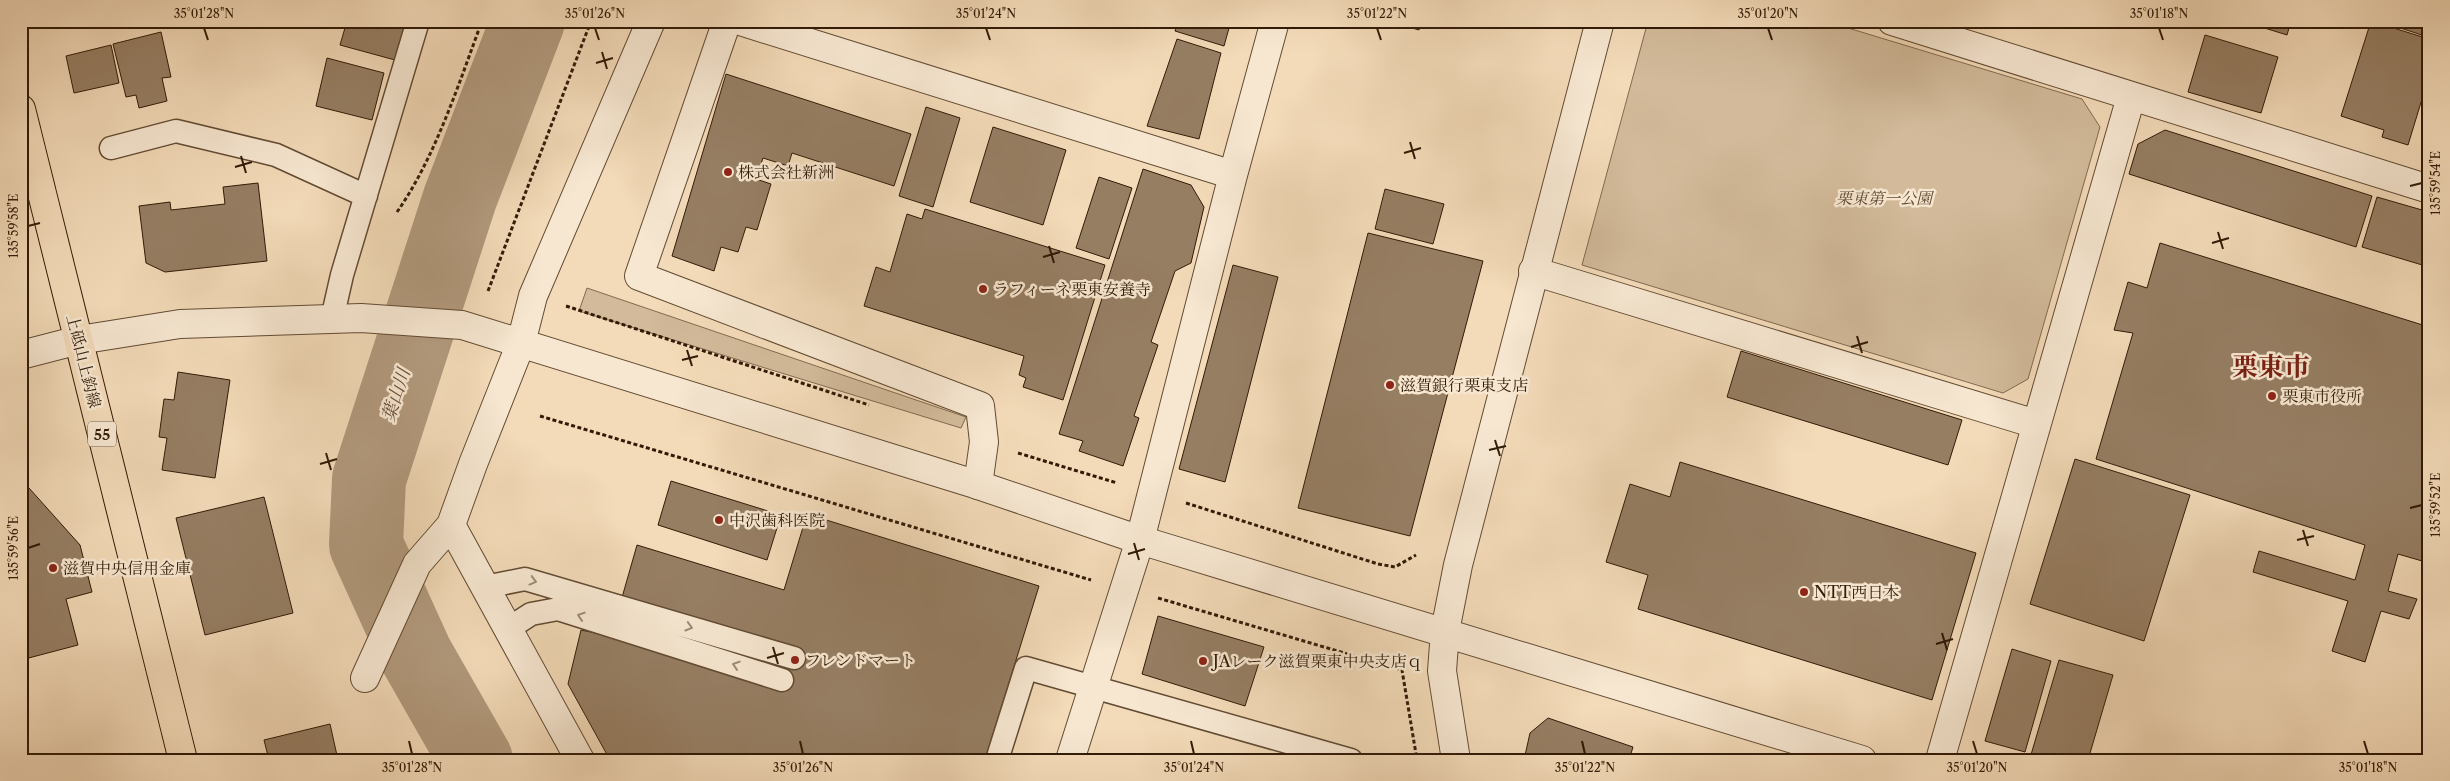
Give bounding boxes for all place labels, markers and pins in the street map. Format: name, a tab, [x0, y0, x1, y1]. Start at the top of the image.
place label: 株式会社新洲	[738, 162, 834, 182]
marker: 株式会社新洲	[722, 166, 734, 178]
place label: ラフィーネ栗東安養寺	[993, 279, 1151, 299]
marker: ラフィーネ栗東安養寺	[977, 283, 989, 295]
place label: 滋賀銀行栗東支店	[1400, 375, 1528, 395]
marker: 滋賀銀行栗東支店	[1384, 379, 1396, 391]
place label: 栗東市役所	[2282, 386, 2362, 406]
marker: 栗東市役所	[2266, 390, 2278, 402]
place label: 中沢歯科医院	[729, 510, 825, 530]
marker: 中沢歯科医院	[713, 514, 725, 526]
place label: 滋賀中央信用金庫	[63, 558, 191, 578]
marker: 滋賀中央信用金庫	[47, 562, 59, 574]
place label: NTT西日本	[1814, 582, 1899, 602]
marker: NTT西日本	[1798, 586, 1810, 598]
place label: フレンドマート	[805, 650, 916, 670]
place label: JAレーク滋賀栗東中央支店ｑ	[1210, 651, 1423, 672]
marker: フレンドマート	[789, 654, 801, 666]
marker: JAレーク滋賀栗東中央支店ｑ	[1197, 655, 1209, 667]

